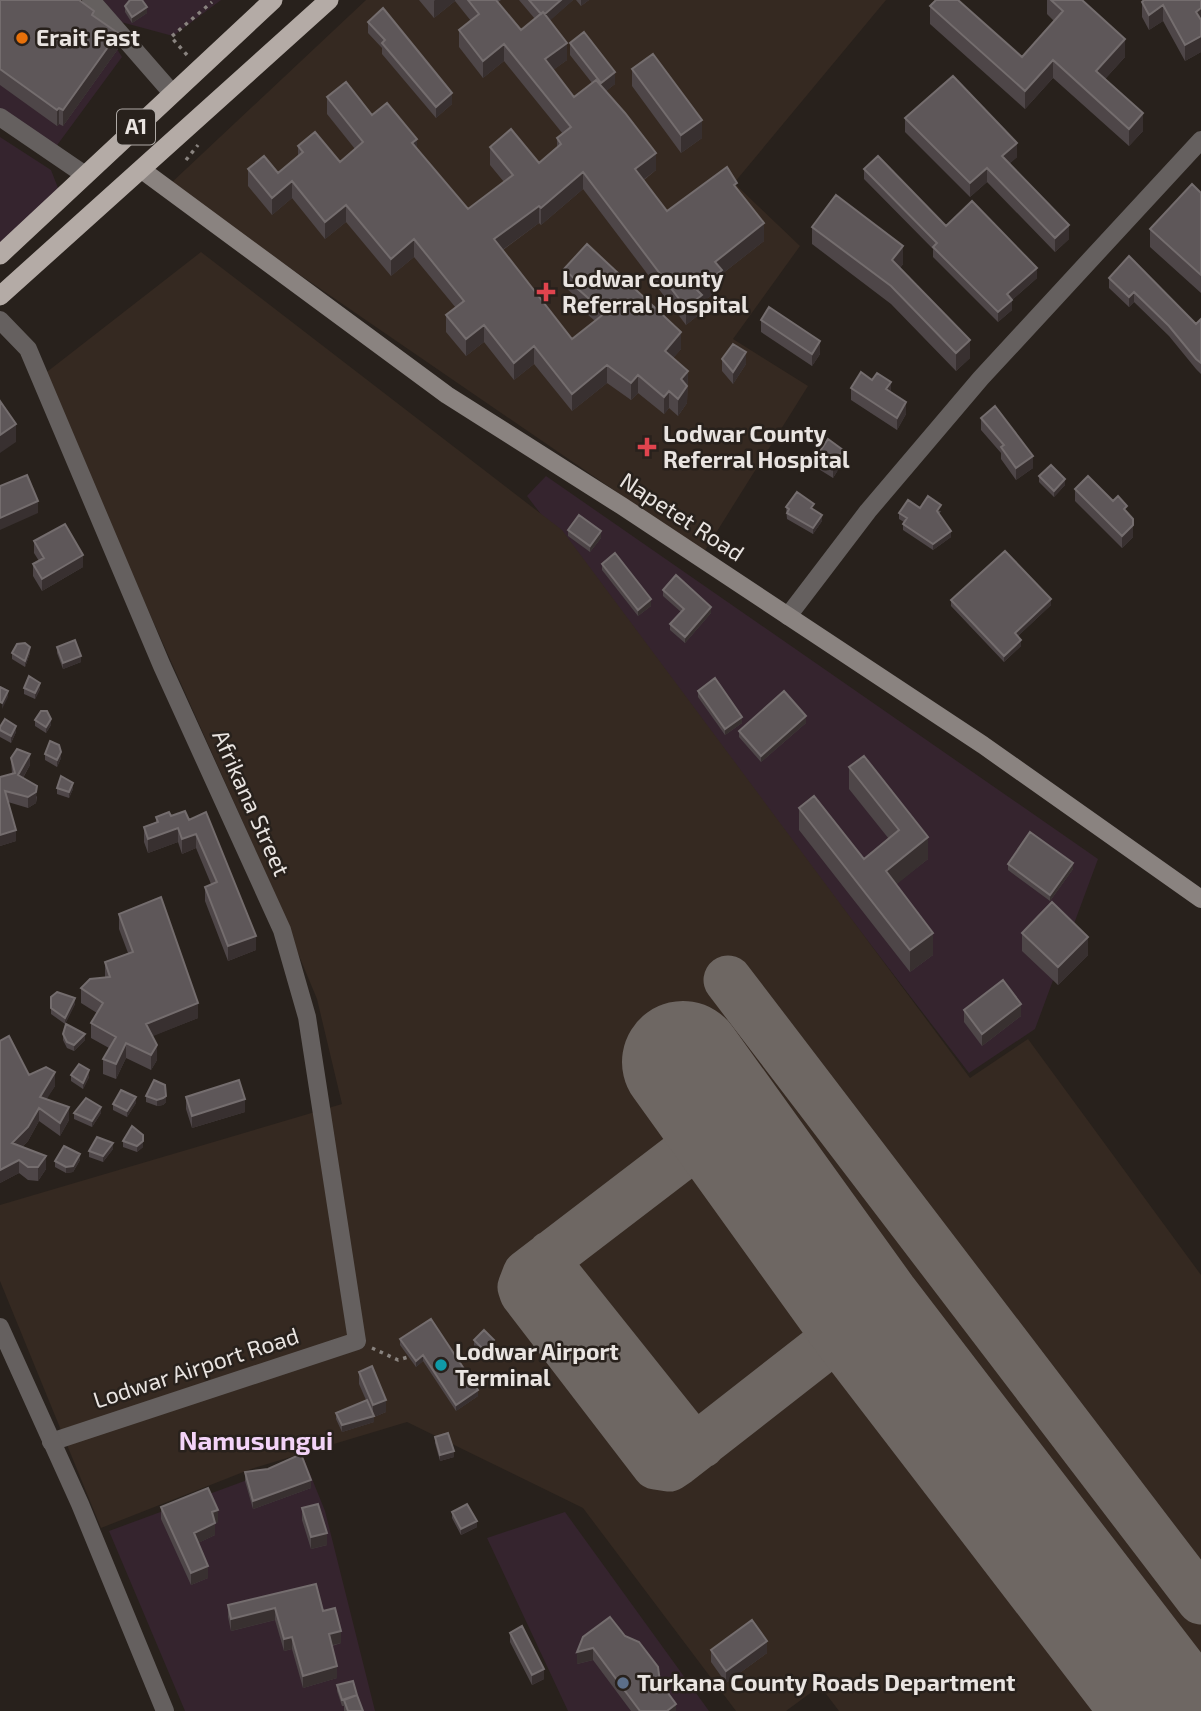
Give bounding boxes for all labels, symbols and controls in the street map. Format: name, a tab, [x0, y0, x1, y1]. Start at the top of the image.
place label: Erait Fast	[36, 23, 140, 51]
marker: Erait Fast	[14, 30, 30, 46]
road number: A1	[117, 110, 155, 144]
place label: Lodwar county Referral Hospital	[562, 264, 749, 318]
marker: Lodwar county Referral Hospital	[536, 282, 556, 302]
place label: Lodwar County Referral Hospital	[663, 419, 850, 473]
marker: Lodwar County Referral Hospital	[637, 437, 657, 457]
street label: Napetet Road	[615, 466, 750, 567]
street label: Afrikana Street	[207, 725, 297, 880]
street label: Lodwar Airport Road	[89, 1321, 302, 1414]
place label: Lodwar Airport Terminal	[455, 1337, 619, 1391]
marker: Lodwar Airport Terminal	[433, 1357, 449, 1373]
district label: Namusungui	[179, 1424, 333, 1455]
place label: Turkana County Roads Department	[637, 1668, 1016, 1696]
marker: Turkana County Roads Department	[615, 1675, 631, 1691]

